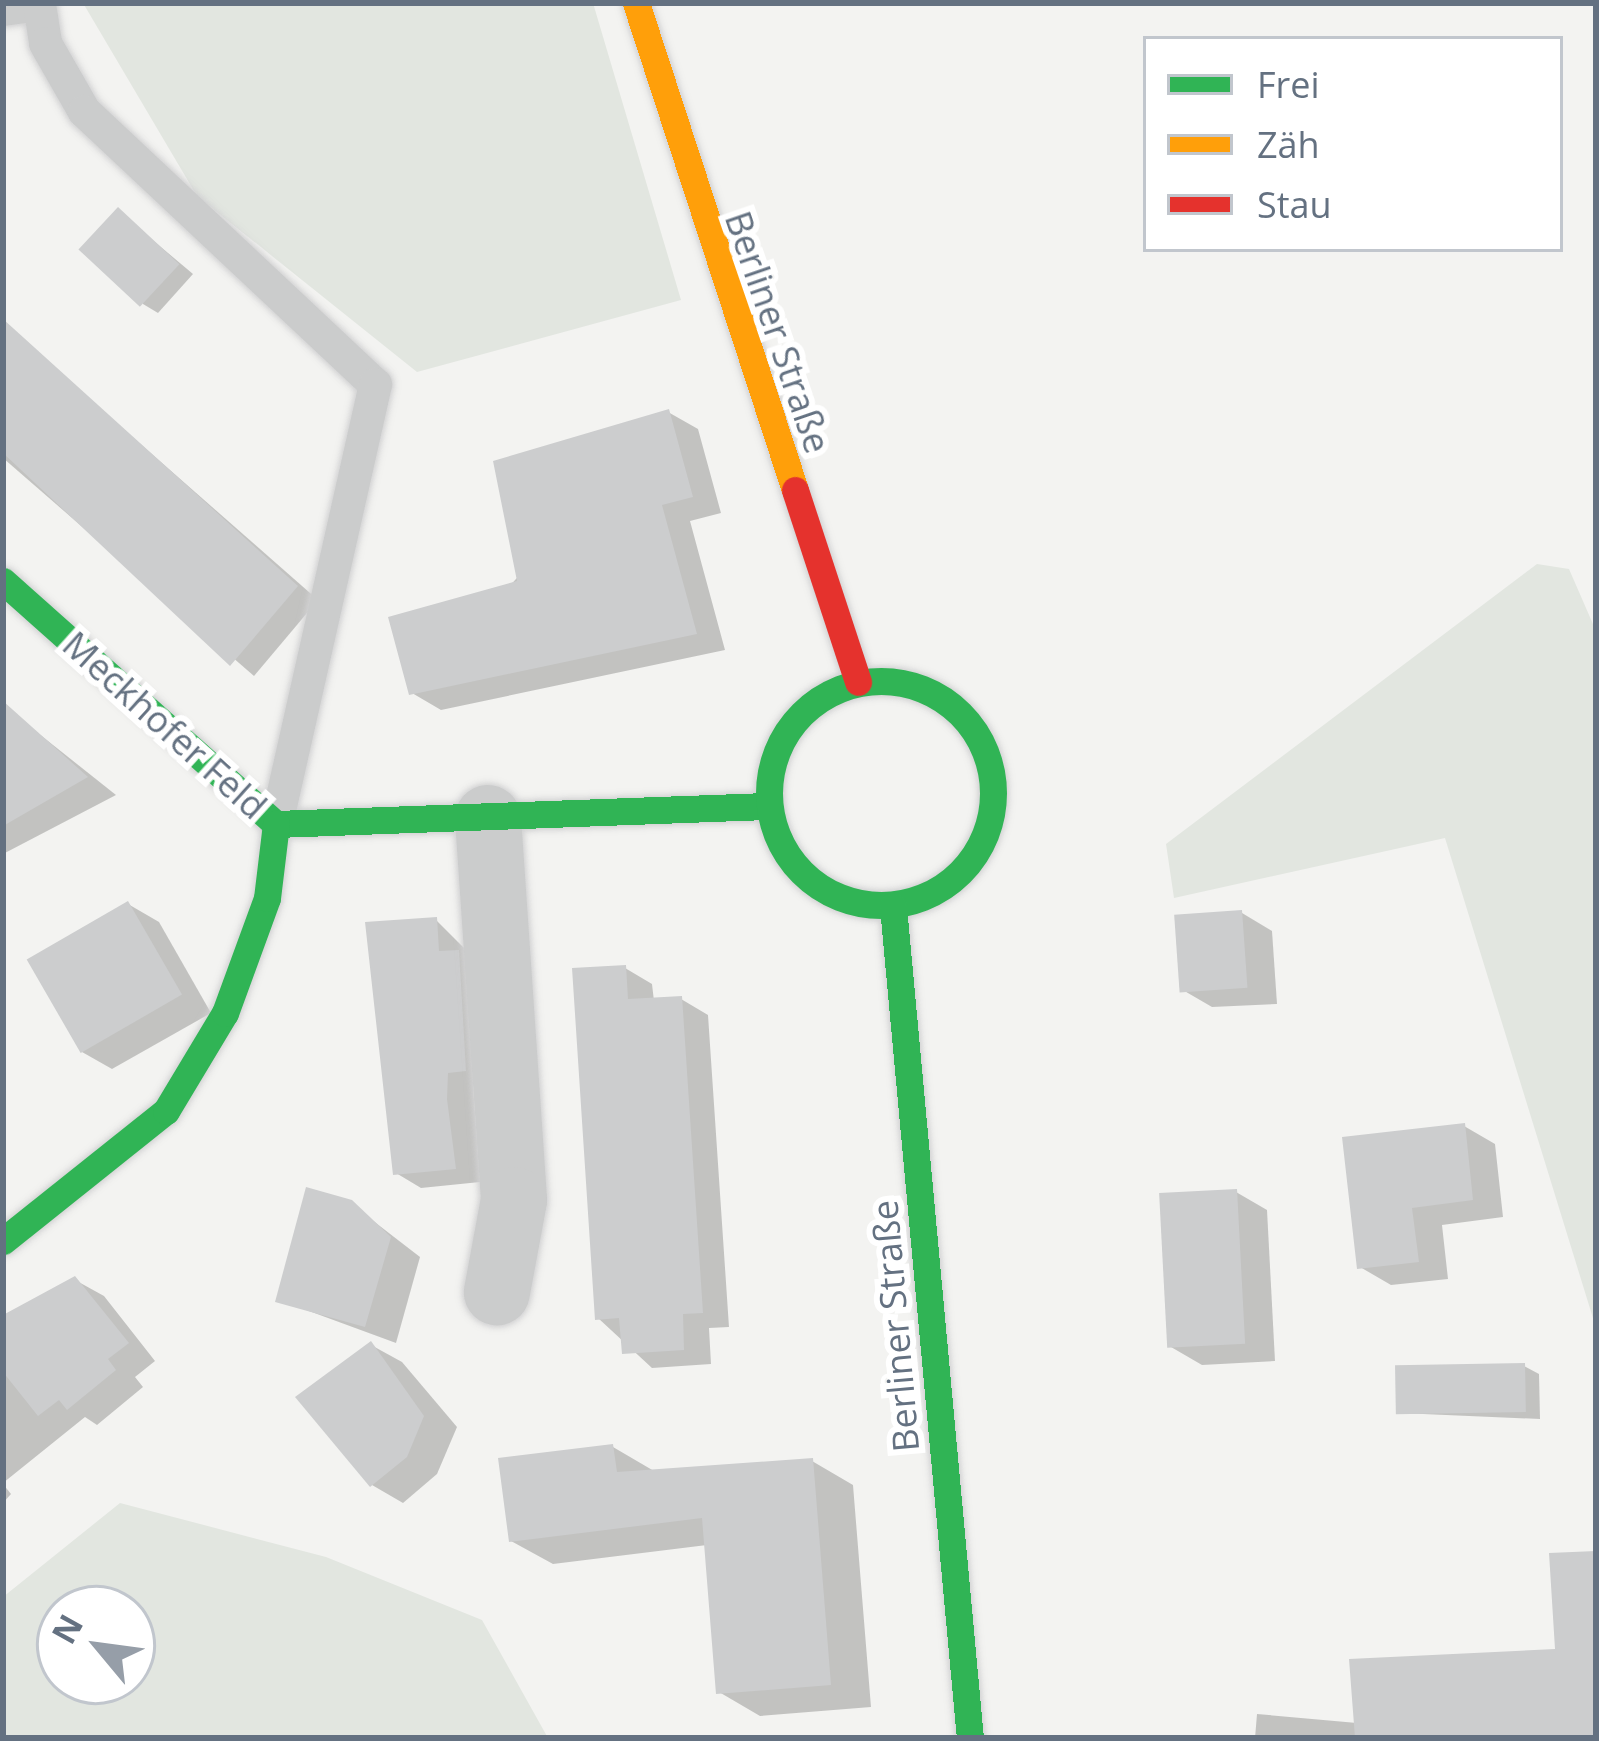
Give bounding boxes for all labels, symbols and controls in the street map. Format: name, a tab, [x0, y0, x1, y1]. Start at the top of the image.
legend	[1143, 36, 1563, 252]
text: Frei	[1257, 60, 1320, 109]
text: Zäh	[1257, 120, 1320, 169]
text: Stau	[1257, 180, 1332, 229]
street label: Berliner Straße	[716, 206, 840, 458]
street label: Meckhofer Feld	[54, 622, 276, 828]
street label: Berliner Straße	[862, 1198, 928, 1454]
north arrow	[36, 1585, 156, 1705]
text: N	[41, 1606, 93, 1651]

